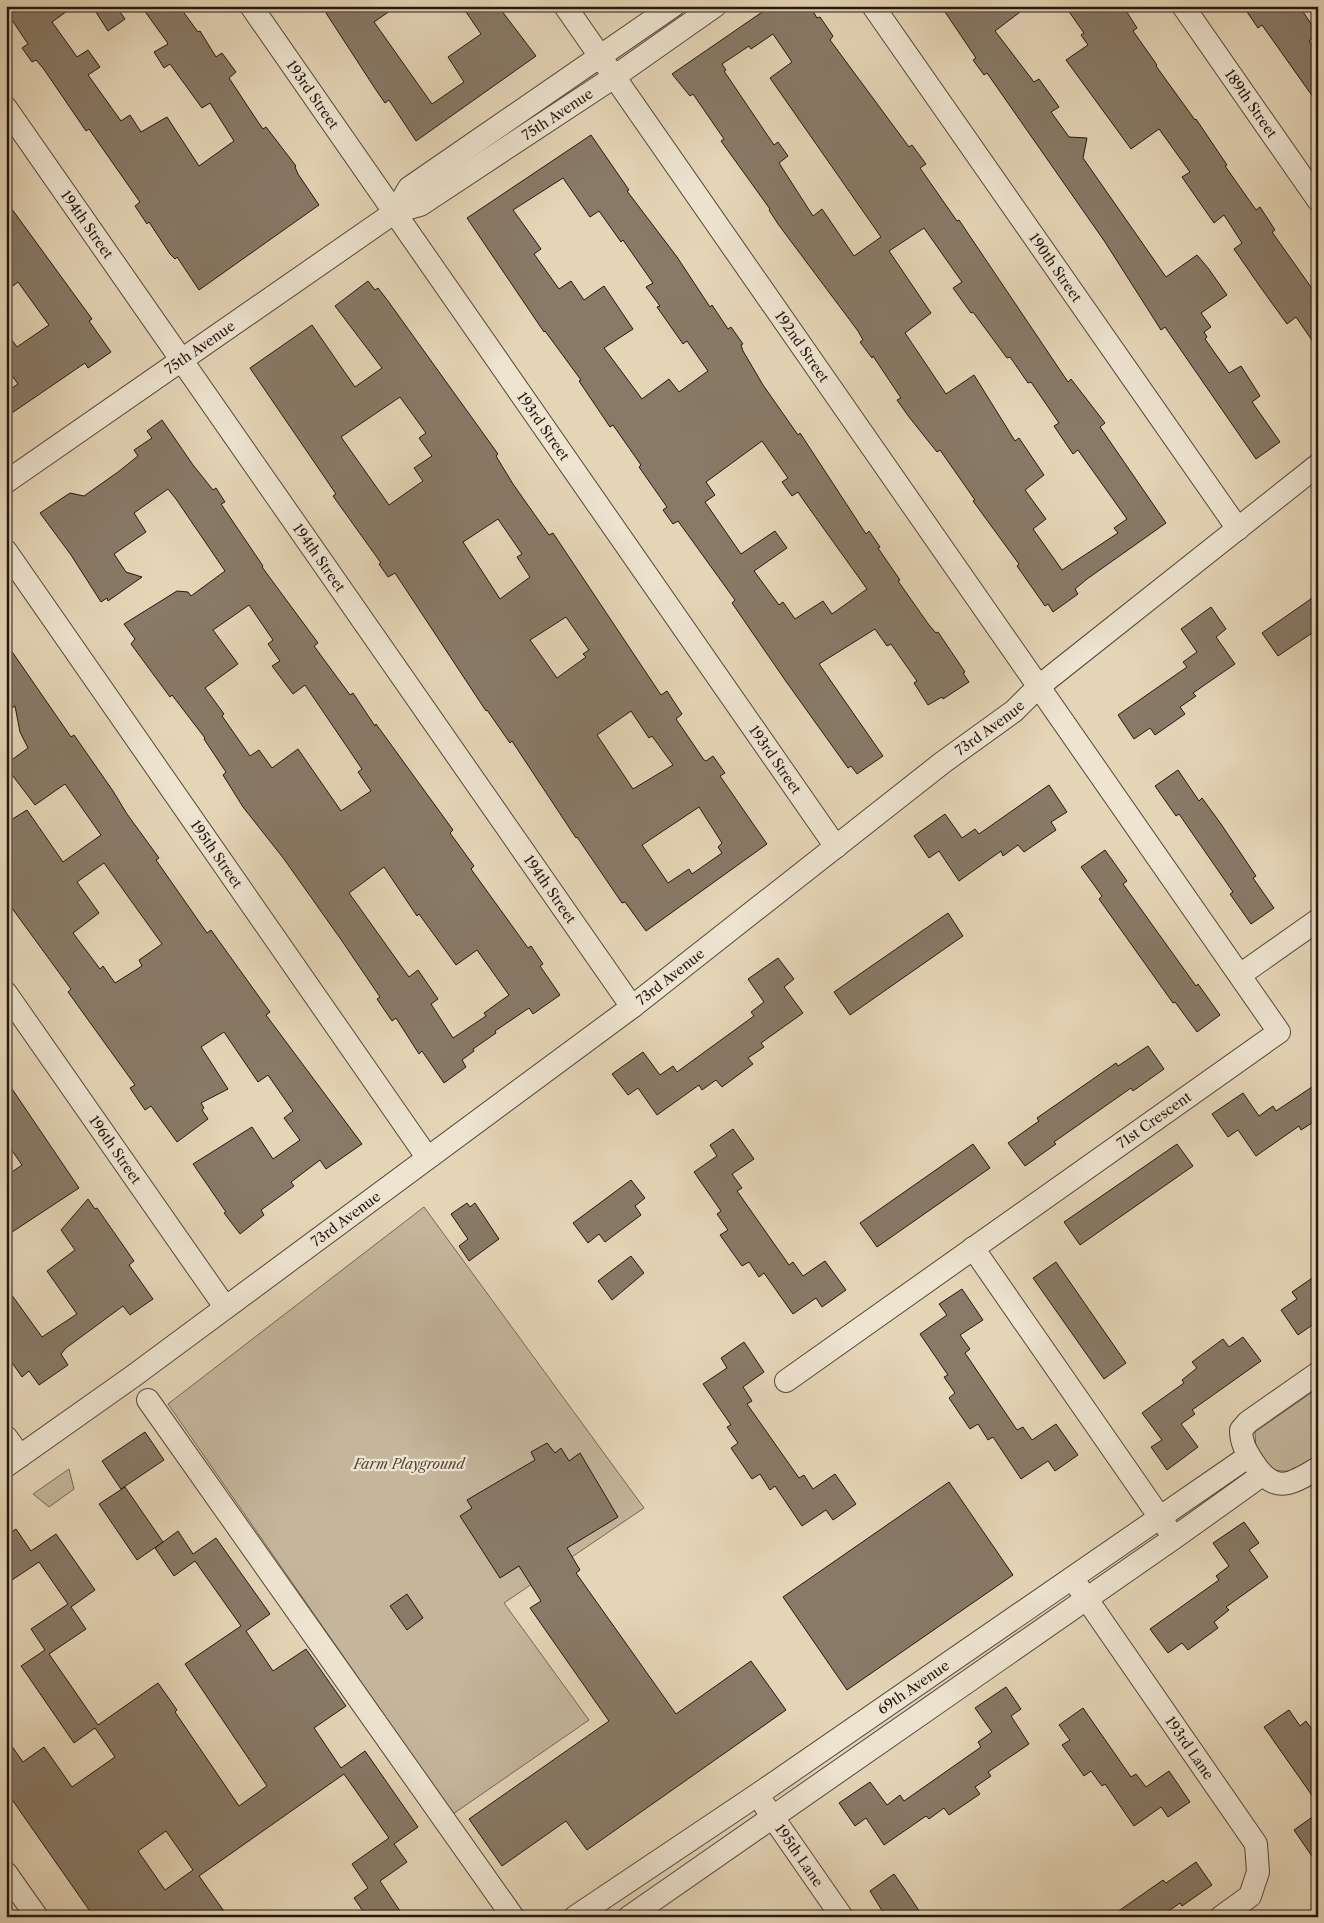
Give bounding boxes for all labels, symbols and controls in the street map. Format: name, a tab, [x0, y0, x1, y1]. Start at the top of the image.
street label: 193rd Street	[283, 57, 343, 132]
street label: 189th Street	[1221, 66, 1281, 142]
street label: 75th Avenue	[518, 84, 596, 144]
street label: 194th Street	[57, 187, 117, 262]
street label: 190th Street	[1025, 230, 1086, 306]
street label: 192nd Street	[771, 307, 833, 386]
street label: 75th Avenue	[161, 317, 238, 378]
street label: 193rd Street	[513, 389, 573, 464]
street label: 194th Street	[289, 520, 349, 595]
street label: 73rd Avenue	[952, 697, 1028, 760]
street label: 193rd Street	[745, 722, 805, 797]
street label: 195th Street	[187, 817, 246, 892]
street label: 194th Street	[520, 852, 580, 927]
street label: 73rd Avenue	[633, 944, 708, 1009]
street label: 71st Crescent	[1113, 1088, 1195, 1152]
street label: 196th Street	[85, 1112, 145, 1187]
street label: 73rd Avenue	[307, 1187, 384, 1251]
park label: Farm Playground	[352, 1455, 466, 1473]
street label: 69th Avenue	[874, 1656, 953, 1718]
street label: 193rd Lane	[1161, 1713, 1218, 1783]
street label: 195th Lane	[771, 1820, 827, 1890]

